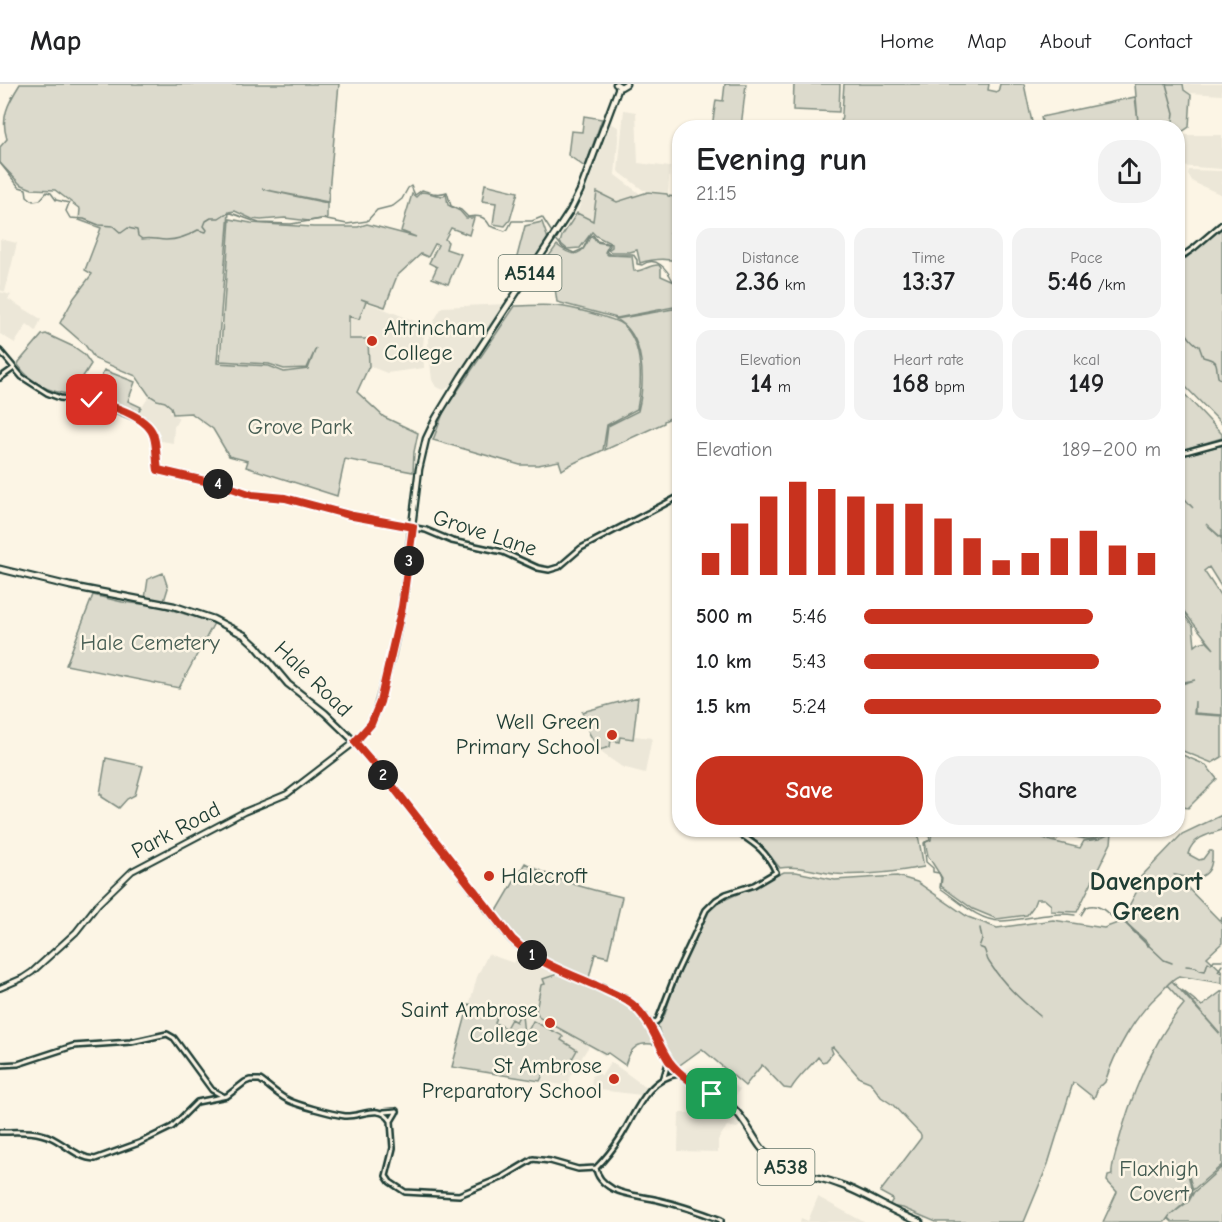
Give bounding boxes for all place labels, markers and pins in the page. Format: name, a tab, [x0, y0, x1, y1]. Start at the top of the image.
place label: Altrincham College	[384, 315, 486, 366]
marker: Altrincham College	[365, 334, 379, 348]
pin	[66, 374, 117, 425]
pin: 4	[203, 469, 233, 499]
pin: 3	[394, 546, 424, 576]
place label: Well Green Primary School	[456, 709, 600, 760]
marker: Well Green Primary School	[605, 728, 619, 742]
pin: 2	[368, 760, 398, 790]
place label: Halecroft	[501, 863, 588, 889]
marker: Halecroft	[482, 869, 496, 883]
pin: 1	[517, 940, 547, 970]
place label: Saint Ambrose College	[401, 997, 538, 1048]
marker: Saint Ambrose College	[543, 1016, 557, 1030]
place label: St Ambrose Preparatory School	[422, 1053, 602, 1104]
pin	[686, 1068, 737, 1119]
marker: St Ambrose Preparatory School	[607, 1072, 621, 1086]

